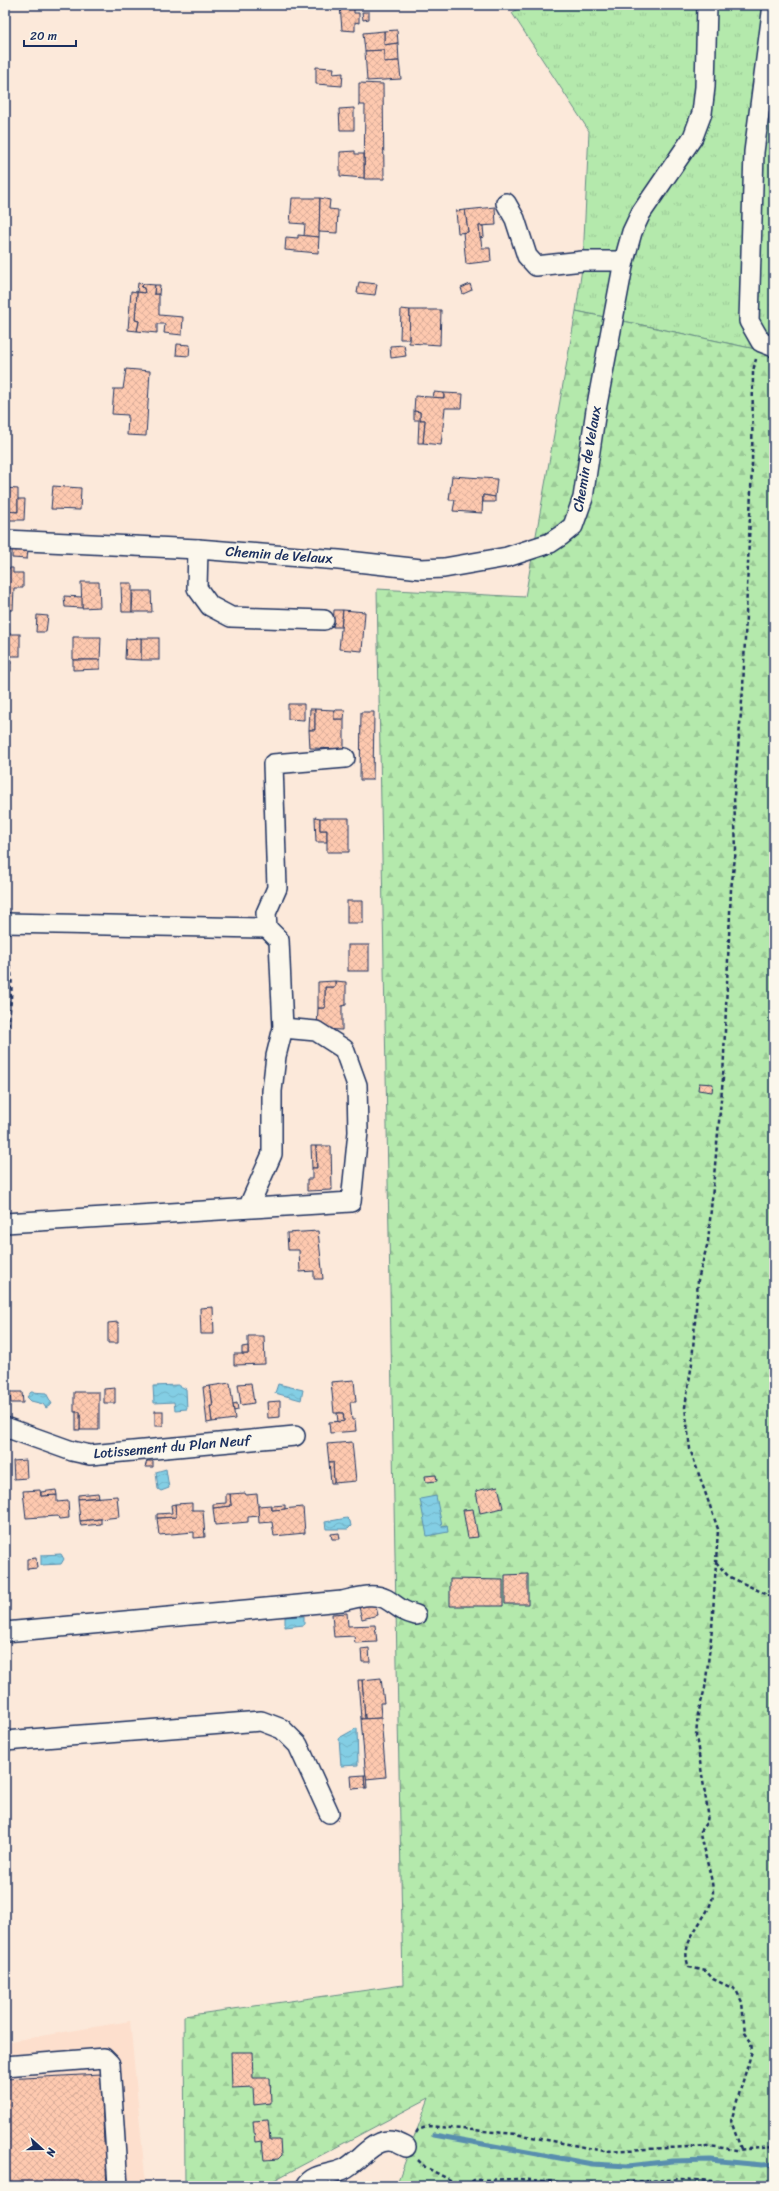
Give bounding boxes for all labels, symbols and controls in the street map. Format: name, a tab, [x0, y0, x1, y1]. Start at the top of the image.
scale bar	[24, 22, 76, 48]
text: 20 m	[30, 25, 57, 47]
street label: Chemin de Velaux	[565, 403, 609, 514]
street label: Chemin de Velaux	[225, 539, 334, 571]
street label: Lotissement du Plan Neuf	[93, 1428, 253, 1466]
north arrow	[22, 2129, 62, 2169]
text: N	[40, 2145, 61, 2160]

